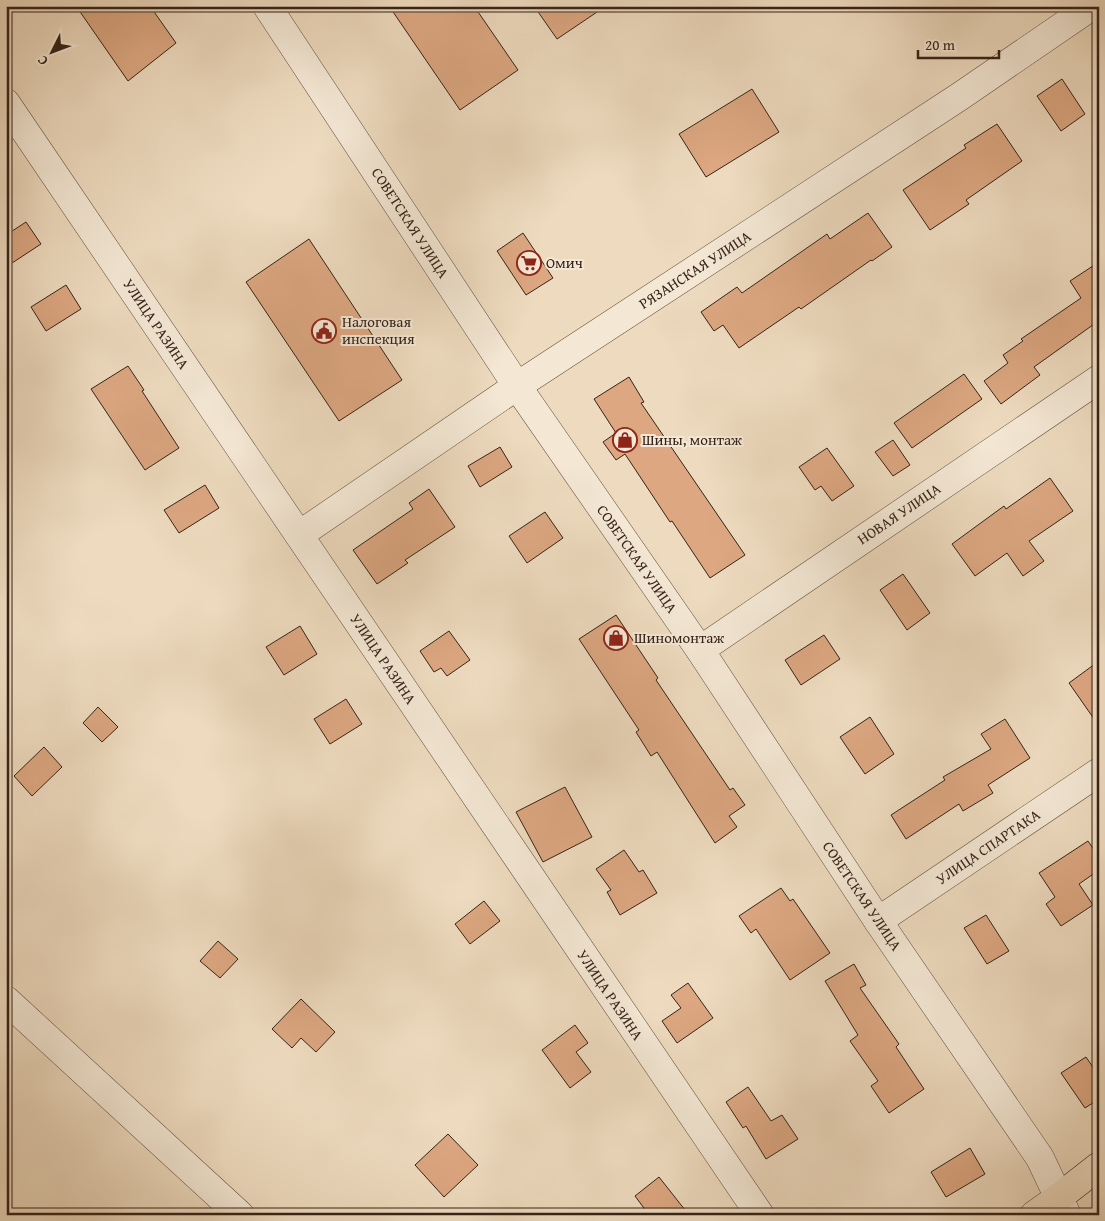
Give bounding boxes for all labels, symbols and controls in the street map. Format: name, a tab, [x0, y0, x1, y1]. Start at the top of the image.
north arrow	[28, 28, 78, 78]
scale bar	[918, 28, 999, 60]
text: 20 m	[925, 34, 956, 55]
text: С	[32, 51, 52, 70]
street label: СОВЕТСКАЯ УЛИЦА	[367, 163, 454, 282]
street label: РЯЗАНСКАЯ УЛИЦА	[635, 225, 755, 314]
supermarket icon: Омич	[516, 250, 542, 276]
place label: Омич	[546, 252, 583, 273]
street label: УЛИЦА РАЗИНА	[118, 274, 194, 373]
place label: Налоговая инспекция	[342, 311, 415, 349]
public building icon: Налоговая инспекция	[311, 318, 337, 344]
shop icon: Шины, монтаж	[612, 427, 638, 453]
place label: Шины, монтаж	[642, 429, 742, 450]
street label: НОВАЯ УЛИЦА	[853, 478, 945, 549]
street label: СОВЕТСКАЯ УЛИЦА	[592, 500, 683, 617]
street label: УЛИЦА РАЗИНА	[345, 609, 421, 708]
shop icon: Шиномонтаж	[603, 625, 629, 651]
place label: Шиномонтаж	[634, 627, 724, 648]
street label: УЛИЦА СПАРТАКА	[931, 804, 1044, 889]
street label: СОВЕТСКАЯ УЛИЦА	[818, 837, 907, 955]
street label: УЛИЦА РАЗИНА	[572, 945, 648, 1044]

